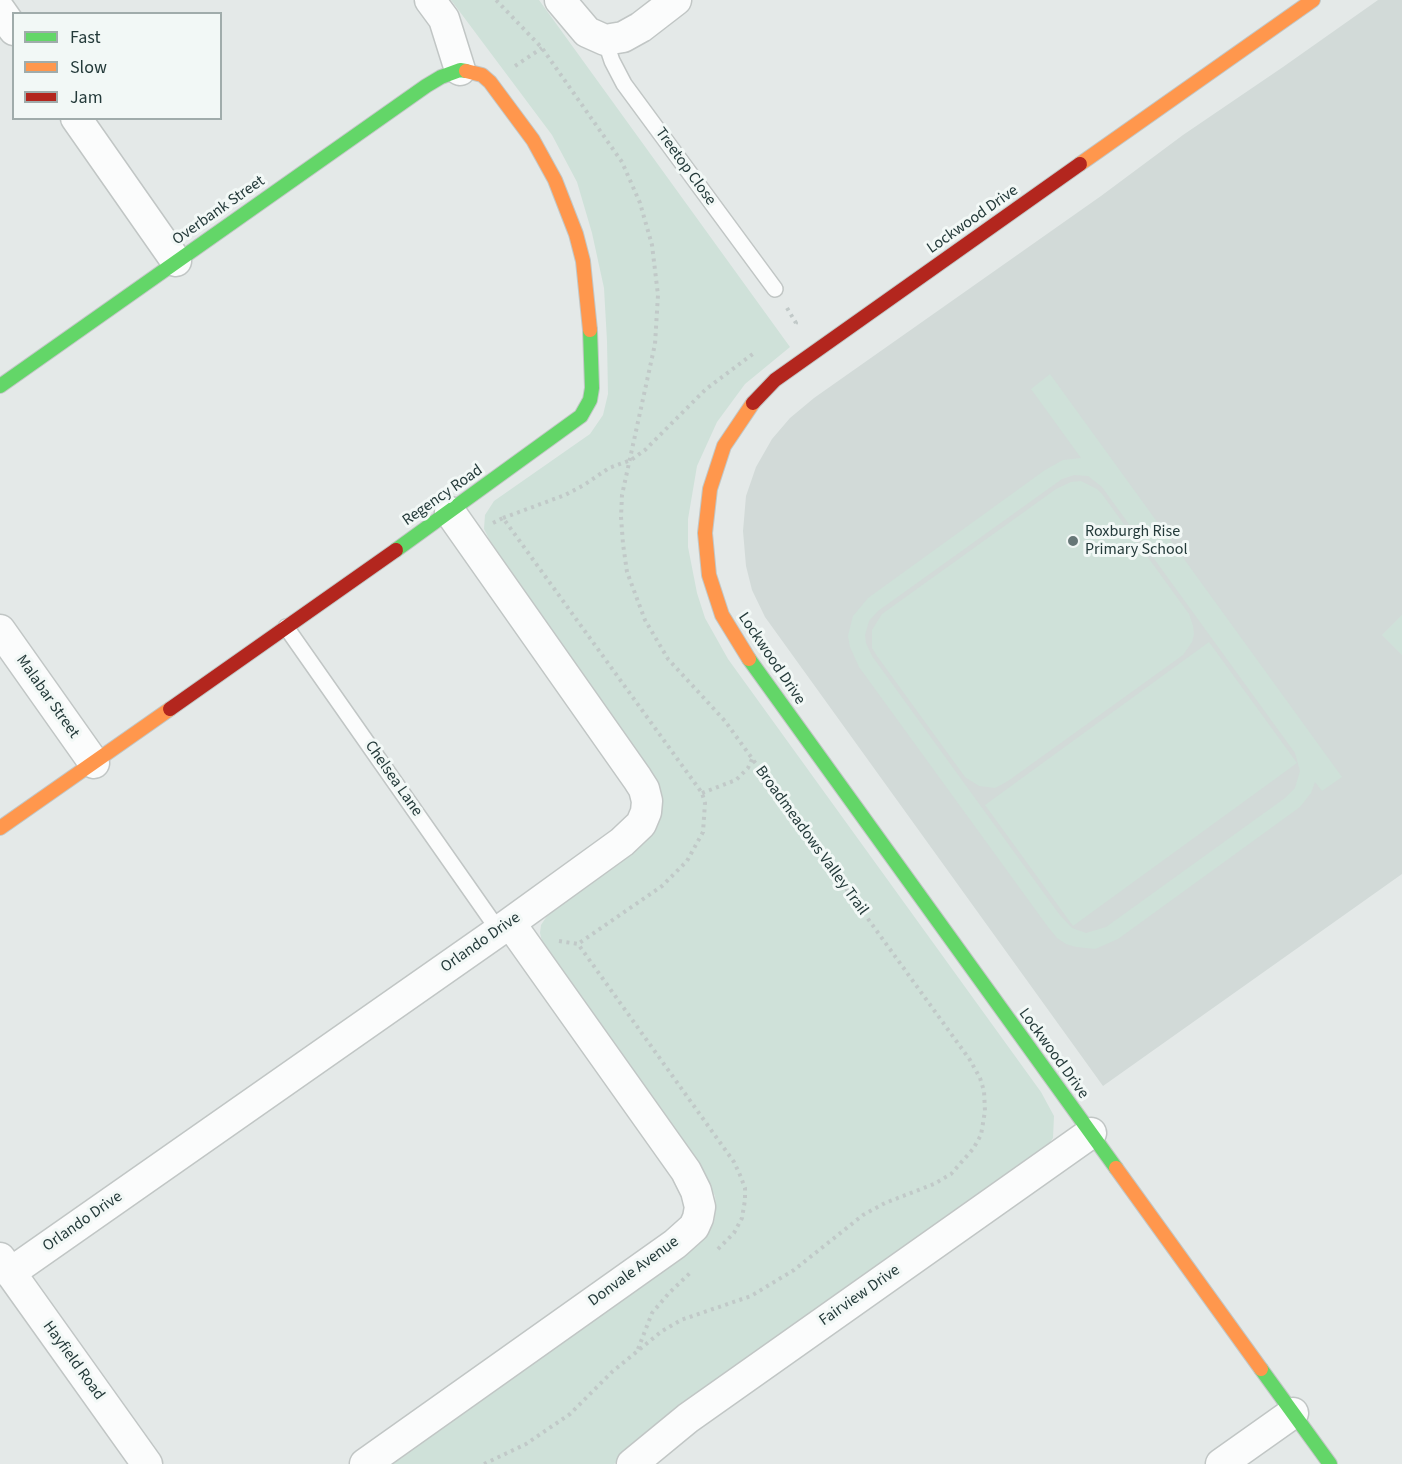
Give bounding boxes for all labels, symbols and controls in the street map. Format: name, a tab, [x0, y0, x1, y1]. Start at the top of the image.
legend	[12, 12, 222, 120]
text: Fast	[70, 25, 101, 50]
text: Slow	[70, 55, 107, 80]
text: Jam	[70, 85, 103, 110]
street label: Treetop Close	[650, 124, 720, 210]
street label: Overbank Street	[169, 172, 269, 250]
street label: Lockwood Drive	[924, 181, 1022, 259]
street label: Regency Road	[399, 461, 487, 531]
place label: Roxburgh Rise Primary School	[1085, 522, 1187, 560]
marker: Roxburgh Rise Primary School	[1066, 534, 1080, 548]
street label: Lockwood Drive	[733, 609, 809, 709]
street label: Malabar Street	[11, 652, 83, 742]
street label: Chelsea Lane	[360, 737, 426, 821]
street label: Broadmeadows Valley Trail	[750, 763, 872, 919]
street label: Orlando Drive	[438, 909, 524, 977]
street label: Lockwood Drive	[1014, 1005, 1092, 1103]
street label: Orlando Drive	[40, 1188, 126, 1256]
street label: Donvale Avenue	[585, 1233, 683, 1311]
street label: Fairview Drive	[816, 1261, 904, 1331]
street label: Hayfield Road	[38, 1318, 108, 1404]

